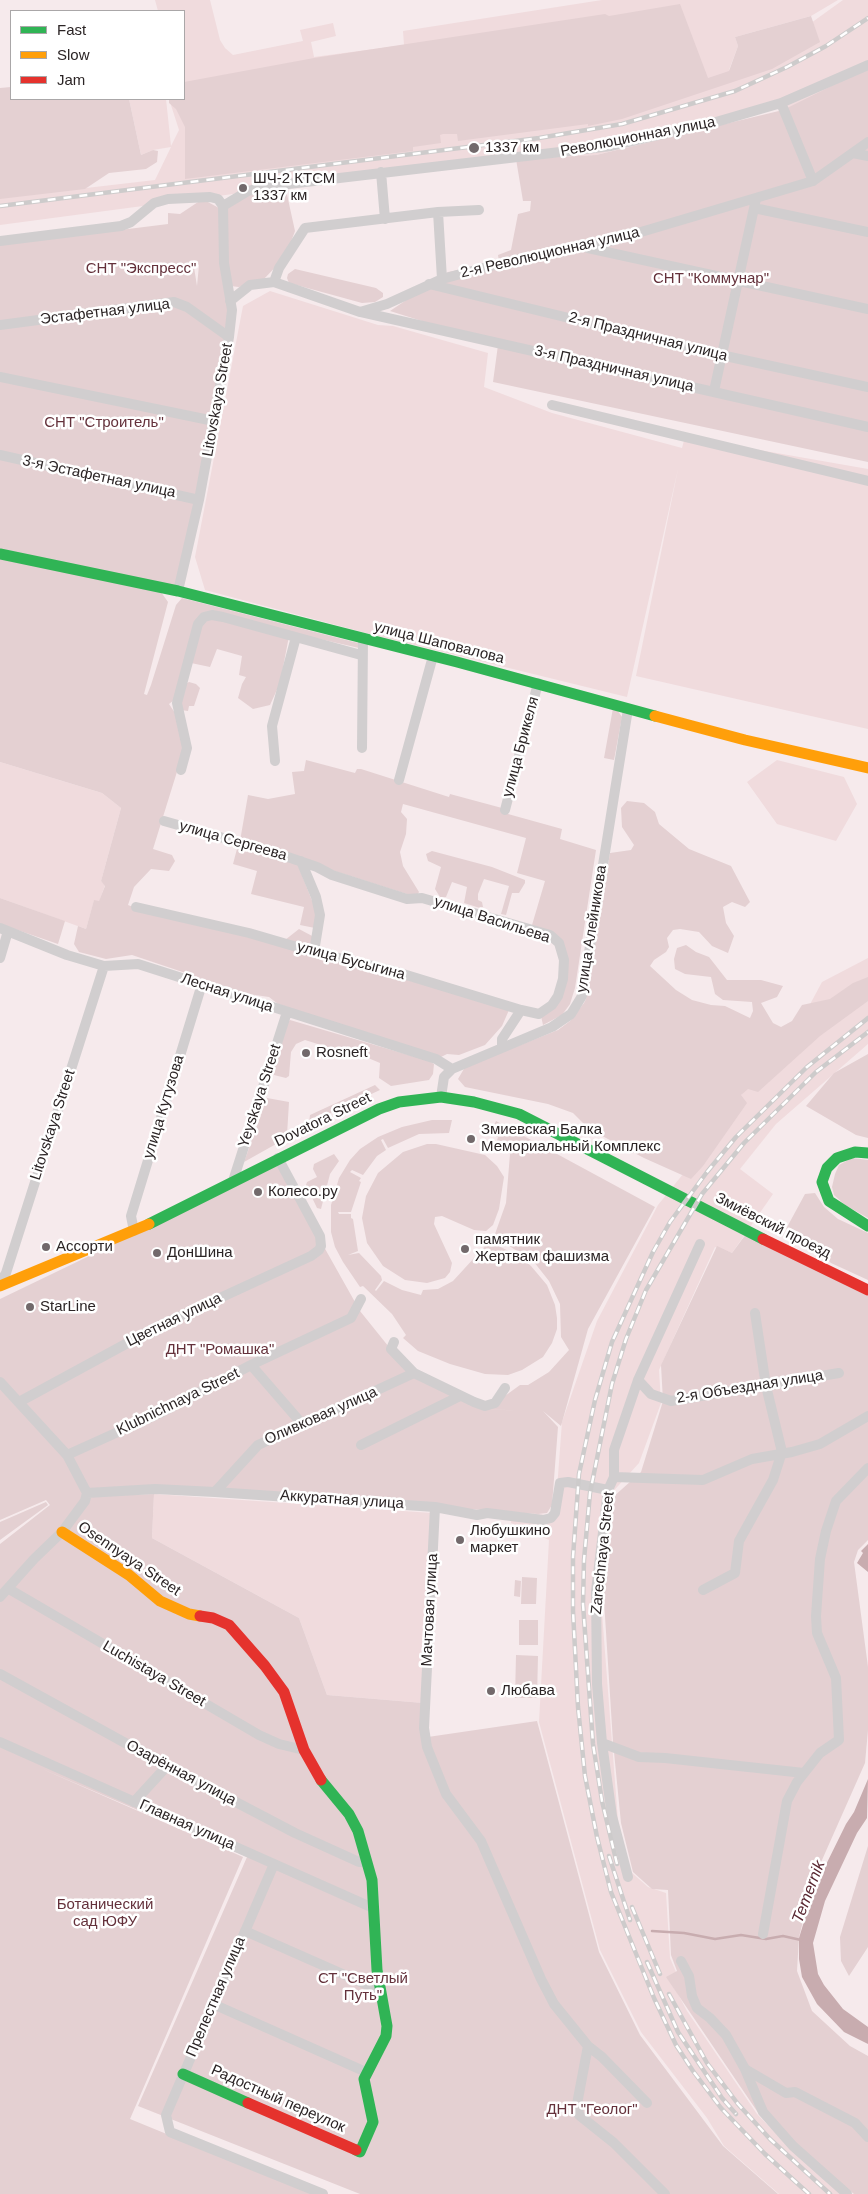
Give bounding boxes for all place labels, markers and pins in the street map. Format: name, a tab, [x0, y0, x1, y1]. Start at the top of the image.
place label: 1337 км	[485, 139, 539, 157]
marker: 1337 км	[467, 141, 481, 155]
place label: ШЧ-2 КТСМ 1337 км	[253, 170, 335, 205]
marker: ШЧ-2 КТСМ 1337 км	[237, 182, 249, 194]
place label: Rosneft	[316, 1044, 368, 1062]
marker: Rosneft	[300, 1047, 312, 1059]
place label: Змиевская Балка Мемориальный Комплекс	[481, 1121, 661, 1156]
marker: Змиевская Балка Мемориальный Комплекс	[465, 1133, 477, 1145]
place label: Колесо.ру	[268, 1183, 338, 1201]
marker: Колесо.ру	[252, 1186, 264, 1198]
place label: памятник Жертвам фашизма	[475, 1231, 609, 1266]
place label: Ассорти	[56, 1238, 113, 1256]
marker: Ассорти	[40, 1241, 52, 1253]
marker: памятник Жертвам фашизма	[459, 1243, 471, 1255]
place label: ДонШина	[167, 1244, 233, 1262]
marker: ДонШина	[151, 1247, 163, 1259]
place label: StarLine	[40, 1298, 96, 1316]
marker: StarLine	[24, 1301, 36, 1313]
place label: Любушкино маркет	[470, 1522, 550, 1557]
marker: Любушкино маркет	[454, 1534, 466, 1546]
place label: Любава	[501, 1682, 555, 1700]
marker: Любава	[485, 1685, 497, 1697]

